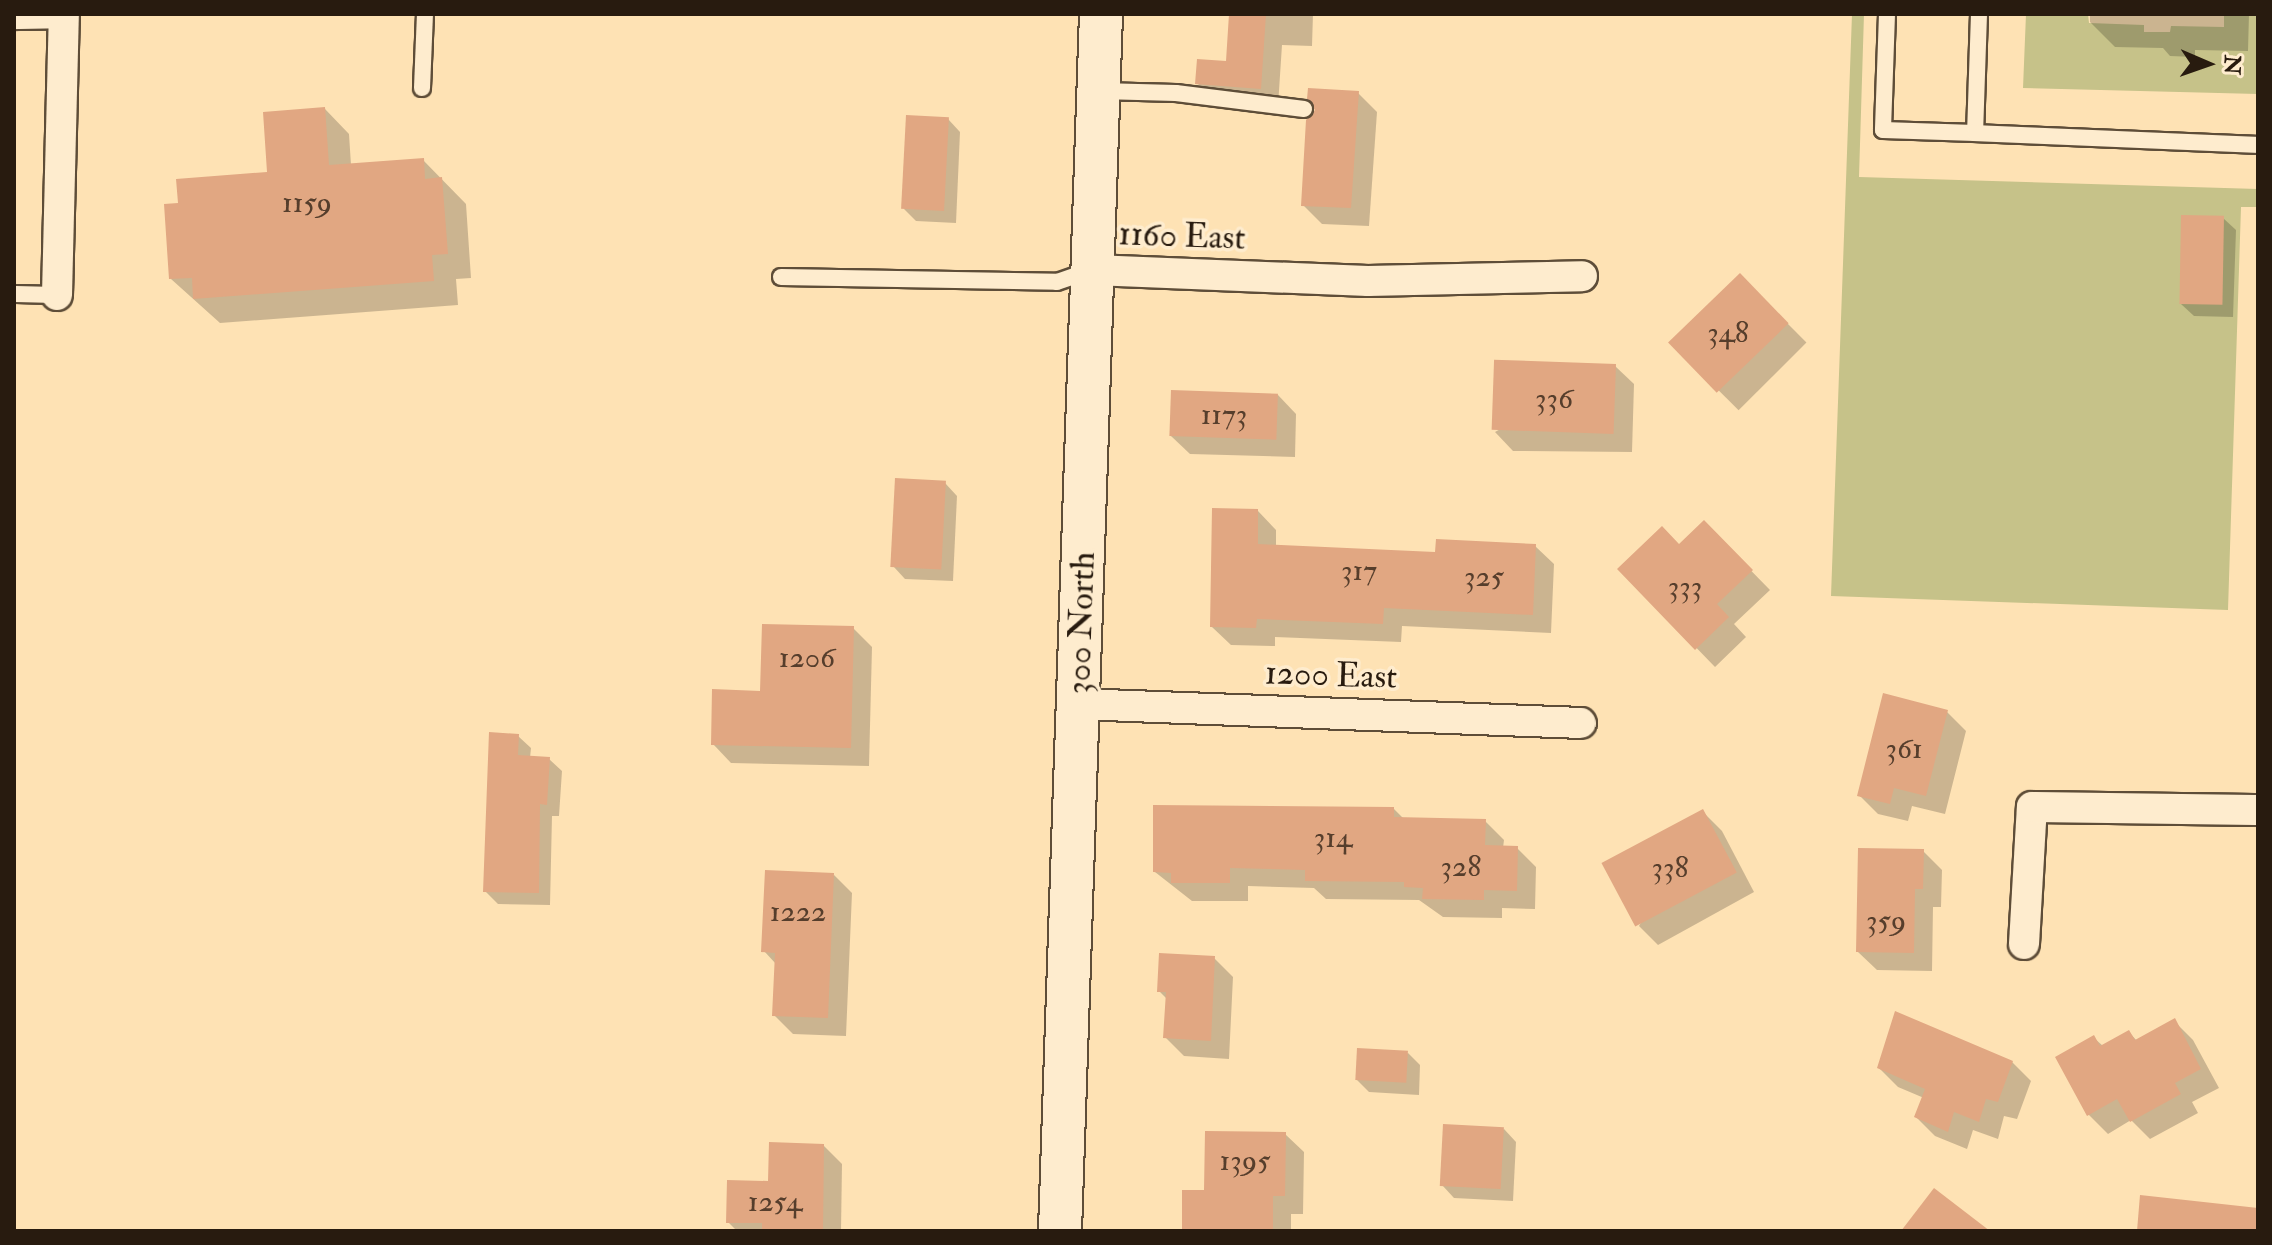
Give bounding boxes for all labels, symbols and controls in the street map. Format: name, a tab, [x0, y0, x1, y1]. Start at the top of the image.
north arrow	[2168, 24, 2248, 104]
text: N	[2218, 54, 2246, 75]
house number: 1159	[282, 185, 332, 221]
street label: 1160 East	[1118, 213, 1246, 259]
house number: 348	[1707, 315, 1749, 351]
house number: 336	[1535, 381, 1573, 417]
house number: 1173	[1201, 397, 1247, 433]
street label: 300 North	[1058, 551, 1104, 695]
house number: 317	[1341, 553, 1377, 589]
house number: 325	[1464, 559, 1504, 595]
house number: 333	[1668, 569, 1702, 605]
house number: 1206	[779, 640, 835, 676]
street label: 1200 East	[1264, 652, 1398, 698]
house number: 361	[1885, 731, 1923, 767]
house number: 314	[1314, 820, 1352, 856]
house number: 328	[1441, 849, 1481, 885]
house number: 338	[1651, 850, 1689, 886]
house number: 1222	[770, 894, 826, 930]
house number: 359	[1866, 903, 1906, 939]
house number: 1395	[1220, 1143, 1270, 1179]
house number: 1254	[748, 1184, 802, 1220]

